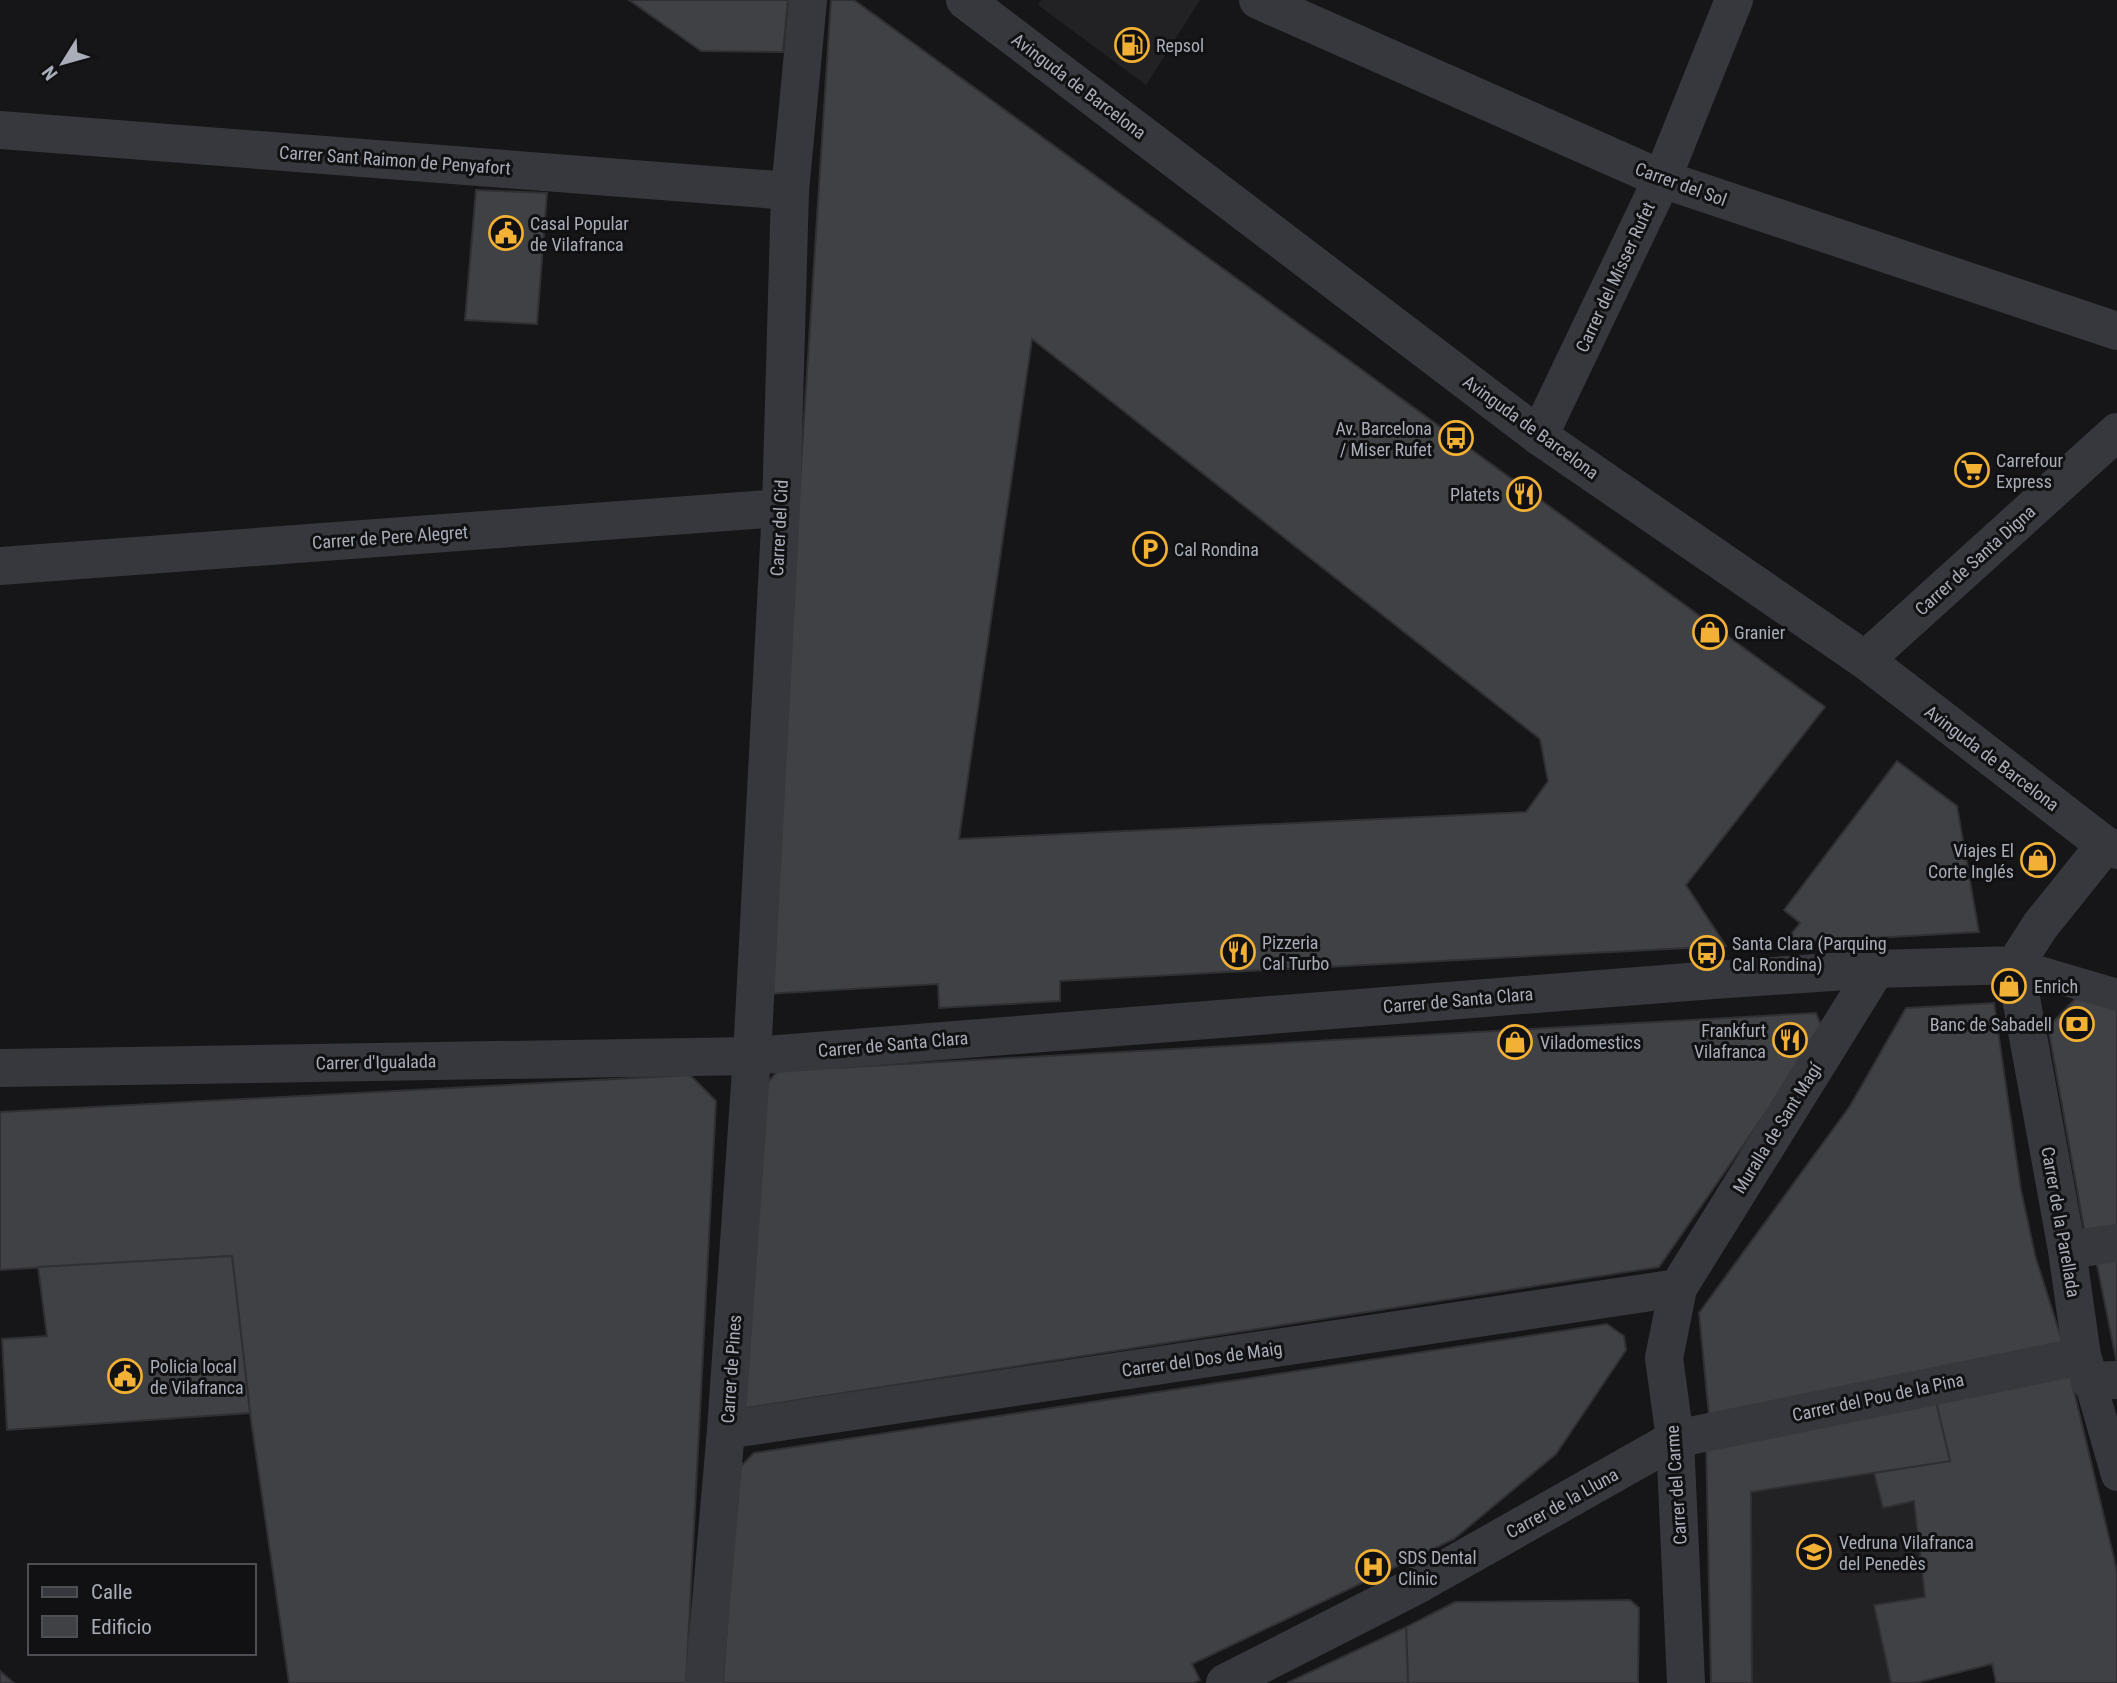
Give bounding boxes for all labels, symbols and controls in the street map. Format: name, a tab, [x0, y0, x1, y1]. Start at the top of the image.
fuel station icon: Repsol	[1113, 26, 1151, 64]
north arrow	[28, 28, 98, 98]
street label: Avinguda de Barcelona	[1008, 29, 1150, 143]
place label: Repsol	[1156, 35, 1204, 56]
text: N	[37, 61, 63, 84]
street label: Carrer Sant Raimon de Penyafort	[279, 141, 511, 179]
street label: Carrer del Sol	[1632, 158, 1730, 210]
street label: Carrer del Mísser Rufet	[1571, 199, 1659, 355]
place label: Casal Popular de Vilafranca	[530, 213, 629, 255]
public building icon: Casal Popular de Vilafranca	[487, 214, 525, 252]
street label: Avinguda de Barcelona	[1459, 371, 1603, 483]
place label: Av. Barcelona / Miser Rufet	[1335, 418, 1432, 460]
bus stop icon: Av. Barcelona / Miser Rufet	[1437, 419, 1475, 457]
place label: Carrefour Express	[1996, 450, 2063, 492]
supermarket icon: Carrefour Express	[1953, 451, 1991, 489]
restaurant icon: Platets	[1505, 475, 1543, 513]
street label: Carrer del Cid	[766, 479, 792, 577]
place label: Platets	[1450, 484, 1500, 505]
street label: Carrer de Santa Digna	[1911, 500, 2039, 620]
street label: Carrer de Pere Alegret	[311, 521, 469, 553]
parking icon: Cal Rondina	[1131, 530, 1169, 568]
place label: Cal Rondina	[1174, 539, 1259, 560]
shop icon: Granier	[1691, 613, 1729, 651]
place label: Granier	[1734, 622, 1786, 643]
street label: Avinguda de Barcelona	[1921, 701, 2063, 815]
place label: Viajes El Corte Inglés	[1928, 840, 2014, 882]
shop icon: Viajes El Corte Inglés	[2019, 841, 2057, 879]
place label: Pizzeria Cal Turbo	[1262, 932, 1329, 974]
restaurant icon: Pizzeria Cal Turbo	[1219, 933, 1257, 971]
place label: Santa Clara (Parquing Cal Rondina)	[1732, 933, 1887, 976]
bus stop icon: Santa Clara (Parquing Cal Rondina)	[1688, 934, 1726, 972]
shop icon: Enrich	[1990, 967, 2028, 1005]
place label: Enrich	[2034, 976, 2078, 997]
street label: Carrer de Santa Clara	[1382, 983, 1534, 1017]
bank icon: Banc de Sabadell	[2058, 1005, 2096, 1043]
place label: Banc de Sabadell	[1930, 1014, 2052, 1035]
place label: Frankfurt Vilafranca	[1694, 1020, 1766, 1062]
restaurant icon: Frankfurt Vilafranca	[1771, 1021, 1809, 1059]
shop icon: Viladomestics	[1496, 1023, 1534, 1061]
street label: Carrer de Santa Clara	[817, 1027, 969, 1061]
place label: Viladomestics	[1540, 1032, 1641, 1053]
street label: Carrer d'Igualada	[315, 1050, 437, 1074]
street label: Muralla de Sant Magí	[1728, 1058, 1826, 1197]
street label: Carrer de la Parellada	[2037, 1145, 2085, 1299]
street label: Carrer de Pines	[717, 1314, 745, 1424]
street label: Carrer del Dos de Maig	[1120, 1337, 1284, 1381]
place label: Policia local de Vilafranca	[150, 1356, 244, 1398]
public building icon: Policia local de Vilafranca	[106, 1357, 144, 1395]
street label: Carrer del Pou de la Pina	[1790, 1369, 1966, 1425]
street label: Carrer del Carme	[1661, 1425, 1691, 1545]
street label: Carrer de la Lluna	[1502, 1464, 1622, 1542]
place label: Vedruna Vilafranca del Penedès	[1839, 1532, 1974, 1574]
school or university icon: Vedruna Vilafranca del Penedès	[1795, 1533, 1833, 1571]
place label: SDS Dental Clinic	[1398, 1547, 1477, 1589]
hospital icon: SDS Dental Clinic	[1354, 1548, 1392, 1586]
legend	[28, 1564, 256, 1655]
text: Calle	[91, 1580, 133, 1604]
text: Edificio	[91, 1615, 152, 1639]

